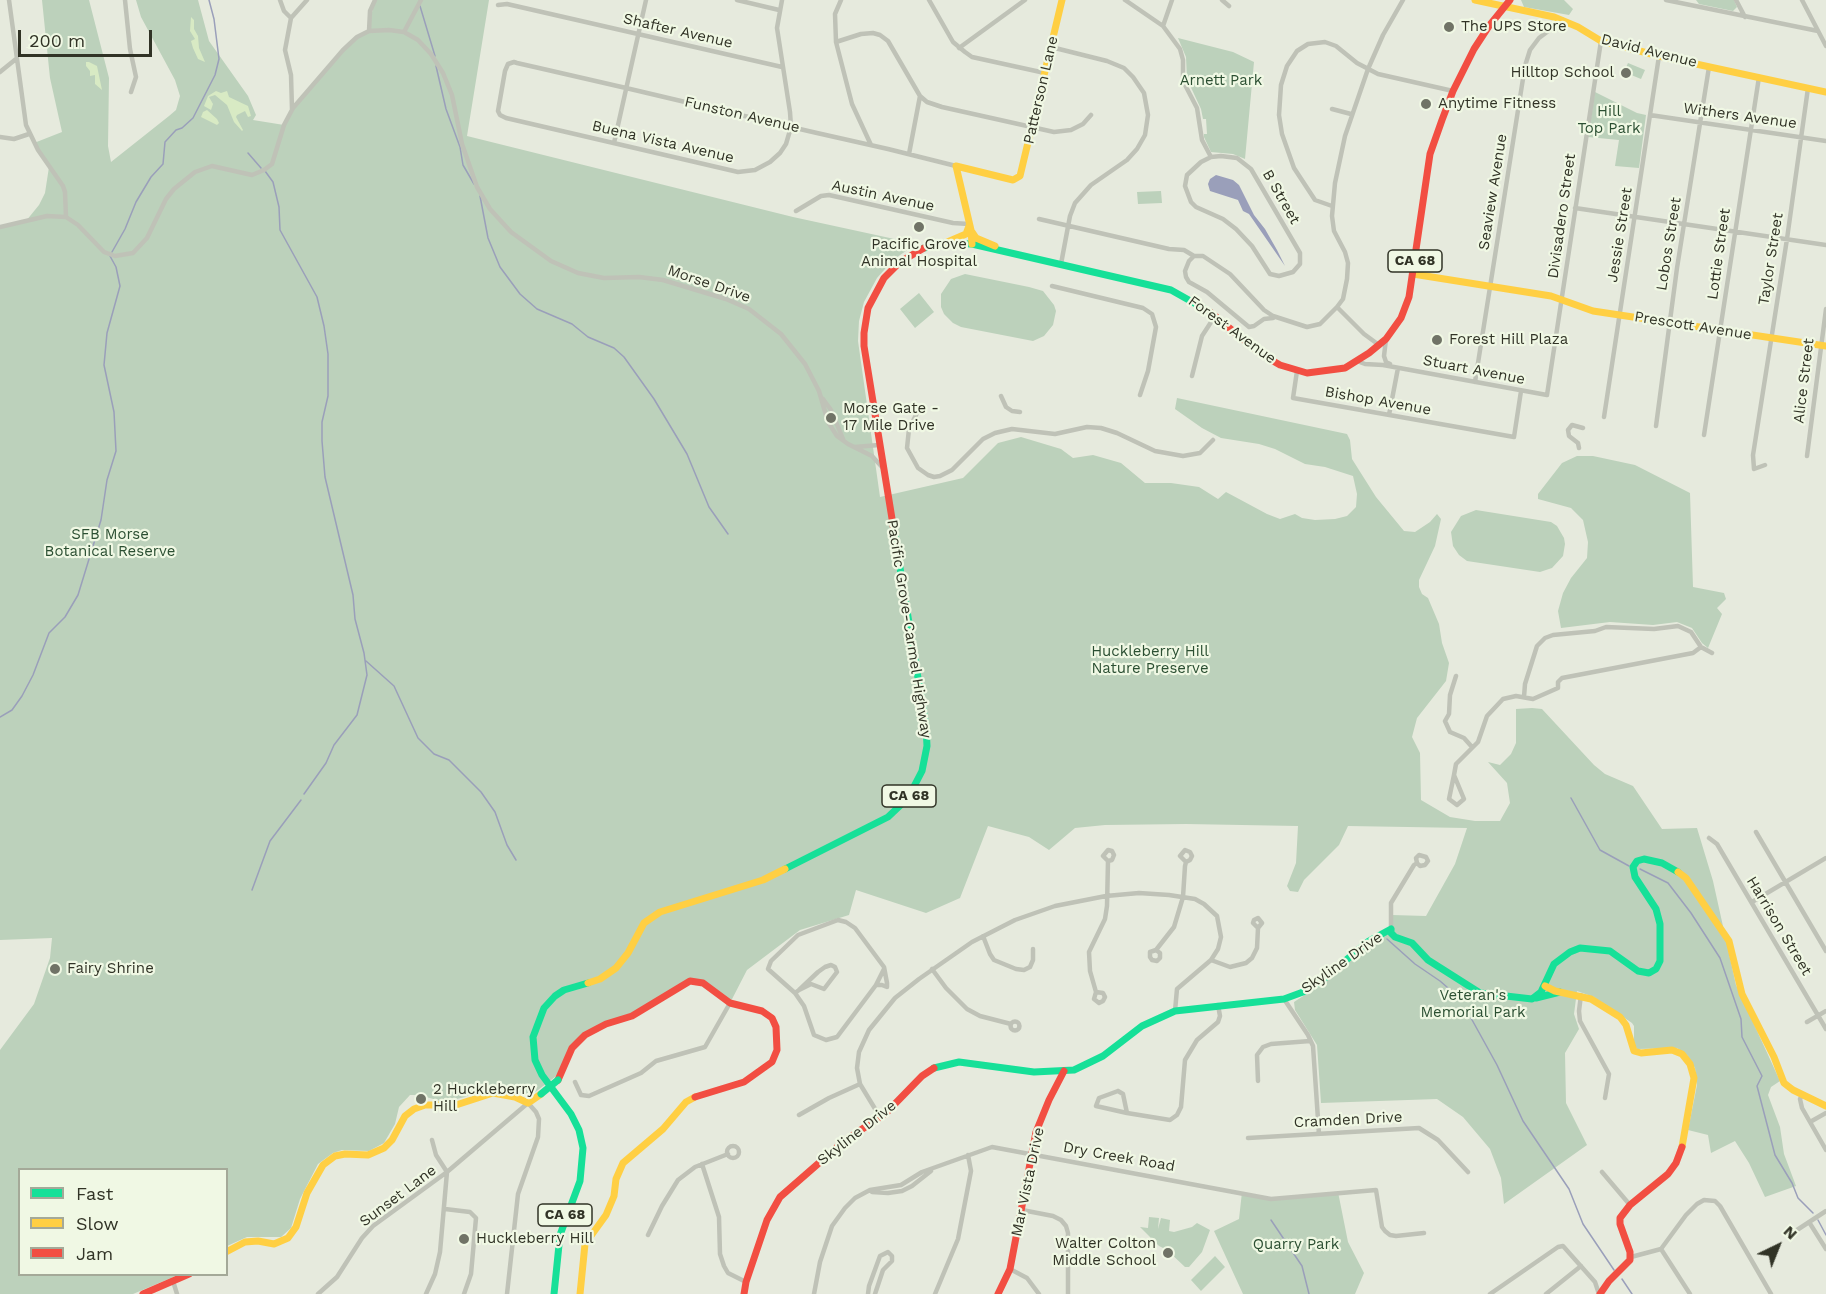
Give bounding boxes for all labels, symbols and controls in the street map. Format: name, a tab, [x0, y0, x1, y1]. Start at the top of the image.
street label: Shafter Avenue	[622, 10, 734, 52]
scale bar	[21, 18, 154, 56]
place label: The UPS Store	[1461, 18, 1567, 36]
marker: The UPS Store	[1442, 20, 1456, 34]
text: 200 m	[29, 30, 85, 51]
street label: David Avenue	[1599, 30, 1699, 72]
street label: Patterson Lane	[1020, 34, 1062, 146]
place label: Hilltop School	[1510, 64, 1614, 82]
marker: Hilltop School	[1619, 66, 1633, 80]
park label: Arnett Park	[1180, 72, 1262, 90]
street label: Funston Avenue	[683, 93, 801, 137]
place label: Anytime Fitness	[1438, 95, 1556, 113]
marker: Anytime Fitness	[1419, 97, 1433, 111]
street label: Withers Avenue	[1682, 99, 1798, 133]
park label: Hill Top Park	[1577, 103, 1641, 138]
street label: Buena Vista Avenue	[590, 117, 736, 167]
street label: Seaview Avenue	[1475, 133, 1511, 251]
street label: Divisadero Street	[1544, 152, 1580, 280]
street label: B Street	[1258, 166, 1304, 228]
street label: Austin Avenue	[830, 176, 936, 216]
street label: Jessie Street	[1604, 186, 1636, 284]
street label: Lobos Street	[1653, 196, 1685, 292]
street label: Lottie Street	[1704, 207, 1734, 301]
street label: Taylor Street	[1755, 212, 1787, 306]
marker: Pacific Grove Animal Hospital	[912, 220, 926, 234]
place label: Pacific Grove Animal Hospital	[861, 236, 977, 271]
road number: CA 68	[1388, 250, 1442, 272]
street label: Morse Drive	[665, 261, 753, 307]
street label: Forest Avenue	[1185, 292, 1279, 368]
street label: Prescott Avenue	[1633, 308, 1753, 344]
place label: Forest Hill Plaza	[1449, 331, 1568, 349]
marker: Forest Hill Plaza	[1430, 333, 1444, 347]
street label: Alice Street	[1790, 337, 1818, 425]
street label: Stuart Avenue	[1421, 351, 1527, 389]
street label: Bishop Avenue	[1323, 383, 1433, 419]
place label: Morse Gate - 17 Mile Drive	[843, 400, 939, 435]
marker: Morse Gate - 17 Mile Drive	[824, 411, 838, 425]
street label: Pacific Grove-Carmel Highway	[883, 518, 935, 740]
park label: SFB Morse Botanical Reserve	[45, 526, 175, 561]
park label: Huckleberry Hill Nature Preserve	[1091, 643, 1209, 678]
road number: CA 68	[882, 785, 936, 807]
street label: Harrison Street	[1742, 873, 1816, 979]
street label: Skyline Drive	[1298, 928, 1386, 998]
place label: Fairy Shrine	[67, 960, 154, 978]
marker: Fairy Shrine	[48, 962, 62, 976]
park label: Veteran's Memorial Park	[1420, 987, 1526, 1022]
place label: 2 Huckleberry Hill	[433, 1081, 535, 1116]
marker: 2 Huckleberry Hill	[414, 1092, 428, 1106]
street label: Skyline Drive	[814, 1097, 900, 1169]
street label: Cramden Drive	[1293, 1108, 1403, 1132]
street label: Mar Vista Drive	[1008, 1126, 1048, 1238]
street label: Dry Creek Road	[1062, 1138, 1176, 1176]
street label: Sunset Lane	[356, 1161, 440, 1231]
legend	[18, 1168, 228, 1276]
text: Fast	[76, 1183, 113, 1204]
road number: CA 68	[538, 1204, 592, 1226]
text: Slow	[76, 1213, 119, 1234]
north arrow	[1748, 1216, 1808, 1276]
text: N	[1780, 1221, 1801, 1243]
place label: Huckleberry Hill	[476, 1230, 594, 1248]
marker: Huckleberry Hill	[457, 1232, 471, 1246]
place label: Walter Colton Middle School	[1052, 1235, 1156, 1270]
park label: Quarry Park	[1253, 1236, 1339, 1254]
text: Jam	[76, 1243, 113, 1264]
marker: Walter Colton Middle School	[1161, 1246, 1175, 1260]

